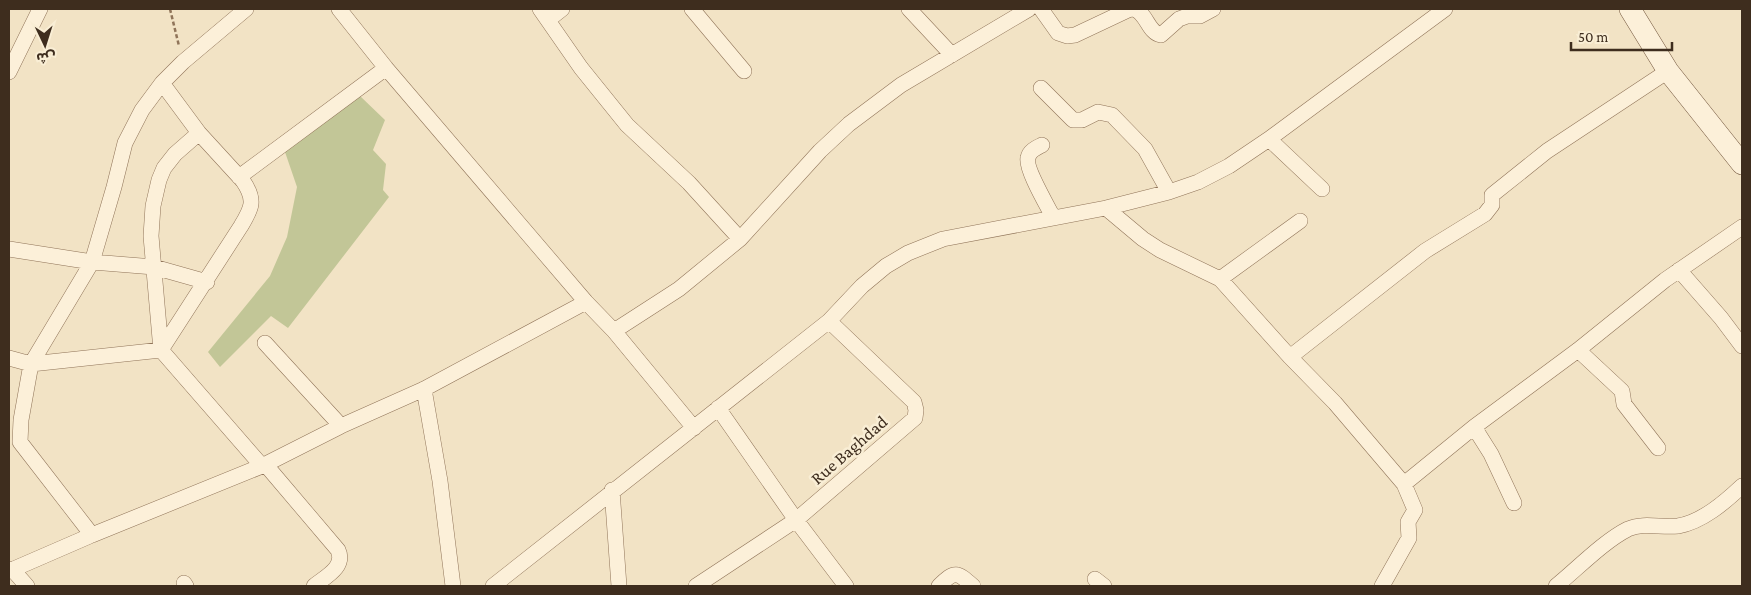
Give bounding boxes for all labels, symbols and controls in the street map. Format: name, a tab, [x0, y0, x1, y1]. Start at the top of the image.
north arrow	[20, 20, 70, 70]
scale bar	[1571, 20, 1672, 52]
text: 50 m	[1578, 29, 1608, 45]
text: ش	[36, 49, 56, 67]
street label: Rue Baghdad	[807, 411, 892, 489]

